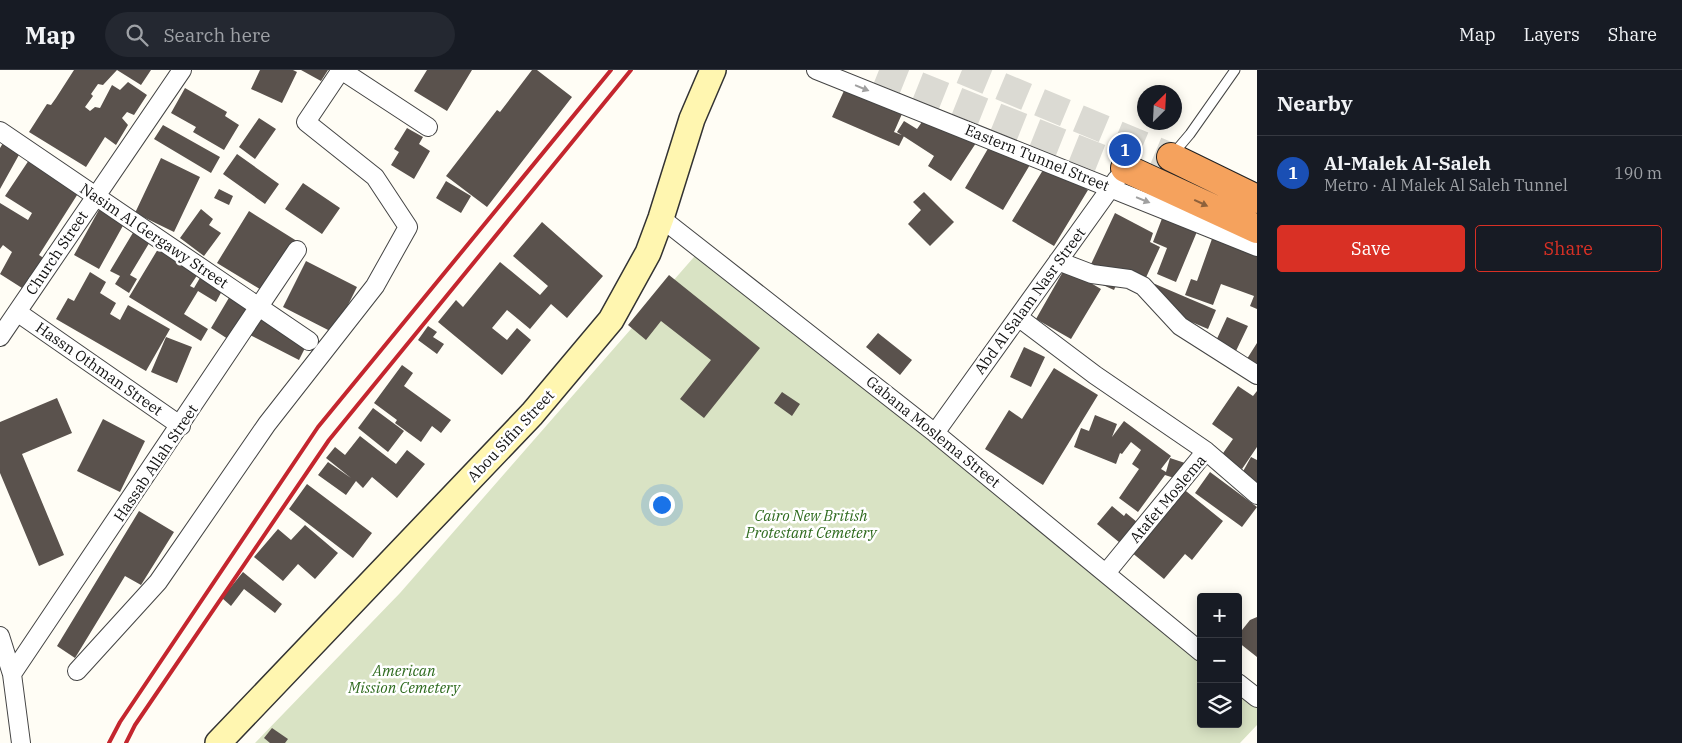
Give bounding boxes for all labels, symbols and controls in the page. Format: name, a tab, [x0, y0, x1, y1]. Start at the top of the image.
search box	[105, 12, 455, 57]
text: Map	[25, 19, 75, 51]
icon: search	[123, 21, 151, 49]
text: Search here	[163, 23, 270, 47]
text: Map	[1459, 23, 1496, 46]
text: Layers	[1524, 23, 1580, 46]
text: Share	[1608, 23, 1657, 46]
one-way arrow	[855, 84, 870, 92]
north arrow	[1137, 85, 1182, 130]
text: Nearby	[1277, 89, 1353, 117]
street label: Eastern Tunnel Street	[962, 120, 1112, 195]
pin: 1	[1109, 131, 1141, 169]
text: Al-Malek Al-Saleh	[1324, 151, 1491, 175]
text: 1	[1288, 163, 1298, 183]
text: 190 m	[1614, 163, 1662, 183]
text: Metro · Al Malek Al Saleh Tunnel	[1324, 175, 1568, 195]
street label: Nasim Al Gergawy Street	[76, 179, 232, 292]
one-way arrow	[1136, 196, 1151, 204]
one-way arrow	[1194, 199, 1208, 207]
street label: Church Street	[21, 207, 92, 299]
street label: Abd Al Salam Nasr Street	[970, 224, 1089, 378]
button: Save	[1277, 225, 1465, 272]
button: Share	[1475, 225, 1662, 272]
street label: Hassn Othman Street	[32, 318, 166, 420]
street label: Gabana Moslema Street	[862, 372, 1004, 492]
street label: Abou Sifin Street	[463, 386, 558, 486]
street label: Hassab Allah Street	[109, 400, 202, 525]
street label: Atafet Moslema	[1125, 451, 1210, 547]
your location	[649, 492, 675, 518]
park label: Cairo New British Protestant Cemetery	[745, 506, 878, 542]
map controls	[1197, 593, 1242, 728]
button: +	[1197, 593, 1242, 638]
button: −	[1197, 638, 1242, 683]
park label: American Mission Cemetery	[347, 661, 461, 697]
button: layers	[1197, 683, 1242, 728]

